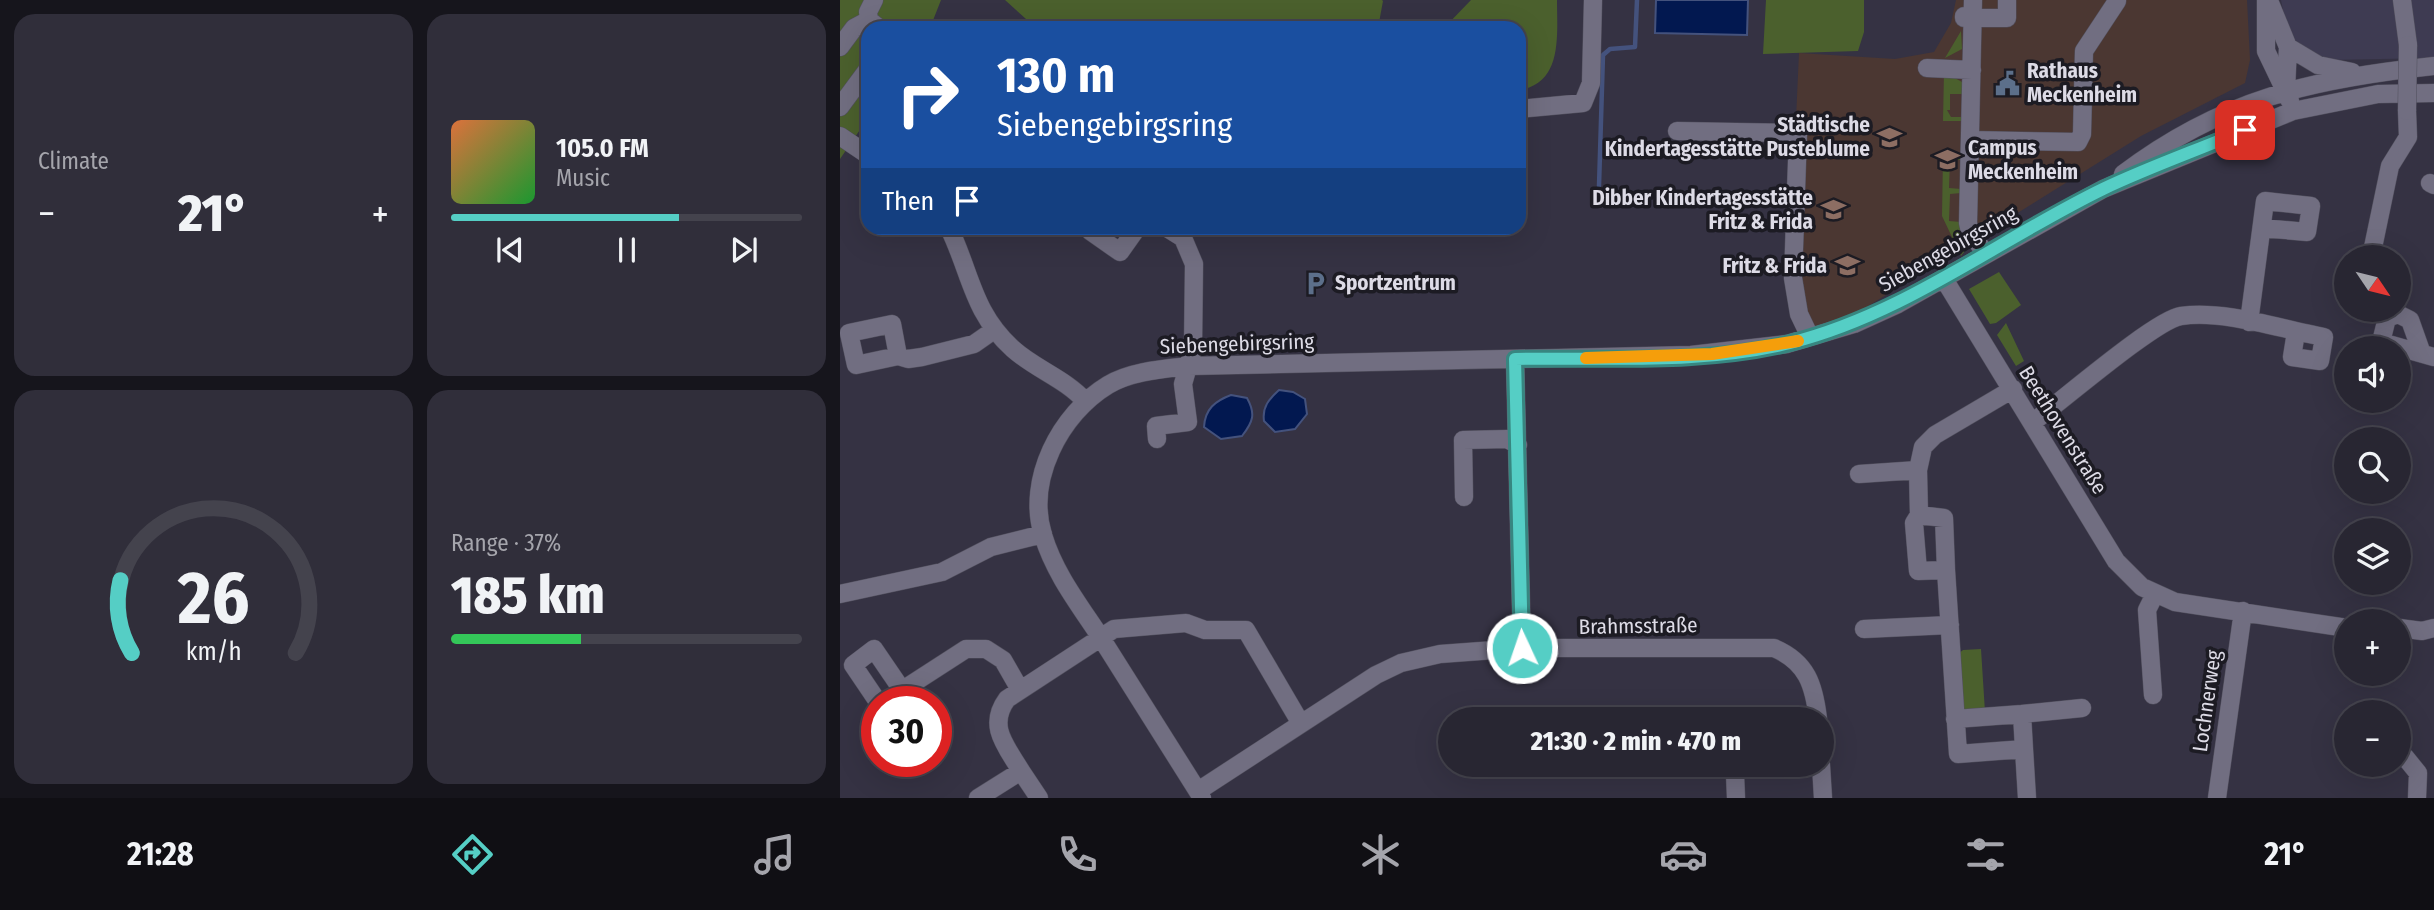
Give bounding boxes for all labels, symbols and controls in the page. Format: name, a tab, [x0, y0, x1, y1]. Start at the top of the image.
text: 130 m	[997, 46, 1115, 105]
icon: right	[882, 49, 973, 140]
place label: Rathaus Meckenheim	[2027, 58, 2137, 108]
public building icon: Rathaus Meckenheim	[1993, 69, 2021, 97]
pin	[2215, 100, 2275, 160]
text: Siebengebirgsring	[997, 106, 1232, 144]
icon: arrive	[2226, 111, 2264, 149]
place label: Städtische Kindertagesstätte Pusteblume	[1605, 112, 1870, 162]
school or university icon: Städtische Kindertagesstätte Pusteblume	[1876, 123, 1904, 151]
text: 105.0 FM	[556, 133, 649, 164]
place label: Campus Meckenheim	[1968, 135, 2078, 185]
school or university icon: Campus Meckenheim	[1934, 146, 1962, 174]
text: Climate	[38, 147, 109, 175]
text: Music	[556, 164, 610, 192]
text: 21°	[178, 182, 249, 245]
icon: arrive	[948, 182, 986, 220]
place label: Dibber Kindertagesstätte Fritz & Frida	[1592, 185, 1813, 235]
text: Then	[882, 186, 934, 217]
text: −	[38, 191, 55, 237]
text: +	[372, 191, 389, 237]
school or university icon: Dibber Kindertagesstätte Fritz & Frida	[1819, 196, 1847, 224]
street label: Siebengebirgsring	[1874, 200, 2022, 298]
icon: previous	[491, 231, 529, 269]
icon: pause	[608, 231, 646, 269]
icon: next	[725, 231, 763, 269]
north arrow	[2334, 245, 2412, 322]
map controls	[2334, 245, 2411, 777]
school or university icon: Fritz & Frida	[1833, 252, 1861, 280]
place label: Fritz & Frida	[1722, 253, 1827, 279]
parking icon: Sportzentrum	[1301, 269, 1329, 297]
place label: Sportzentrum	[1335, 270, 1456, 296]
street label: Siebengebirgsring	[1159, 328, 1315, 360]
button: sound	[2334, 336, 2411, 413]
street label: Beethovenstraße	[2013, 361, 2113, 499]
button: search	[2334, 427, 2411, 504]
button: layers	[2334, 518, 2411, 595]
text: Range · 37%	[451, 529, 561, 557]
text: 26	[177, 555, 249, 642]
text: 185 km	[451, 564, 605, 627]
button: +	[2334, 609, 2411, 686]
position arrow	[1485, 611, 1559, 685]
street label: Brahmsstraße	[1578, 612, 1698, 640]
text: km/h	[186, 637, 241, 667]
street label: Lochnerweg	[2187, 648, 2227, 754]
speed limit sign: 30	[861, 686, 952, 777]
button: −	[2334, 700, 2411, 777]
text: 21:30 · 2 min · 470 m	[1531, 726, 1741, 757]
icon: directions	[448, 830, 497, 879]
icon: music	[750, 830, 799, 879]
icon: phone	[1053, 830, 1102, 879]
icon: climate	[1356, 830, 1405, 879]
icon: car	[1659, 830, 1708, 879]
icon: filters	[1961, 830, 2010, 879]
text: 21:28	[127, 835, 194, 873]
text: 21°	[2264, 835, 2307, 873]

